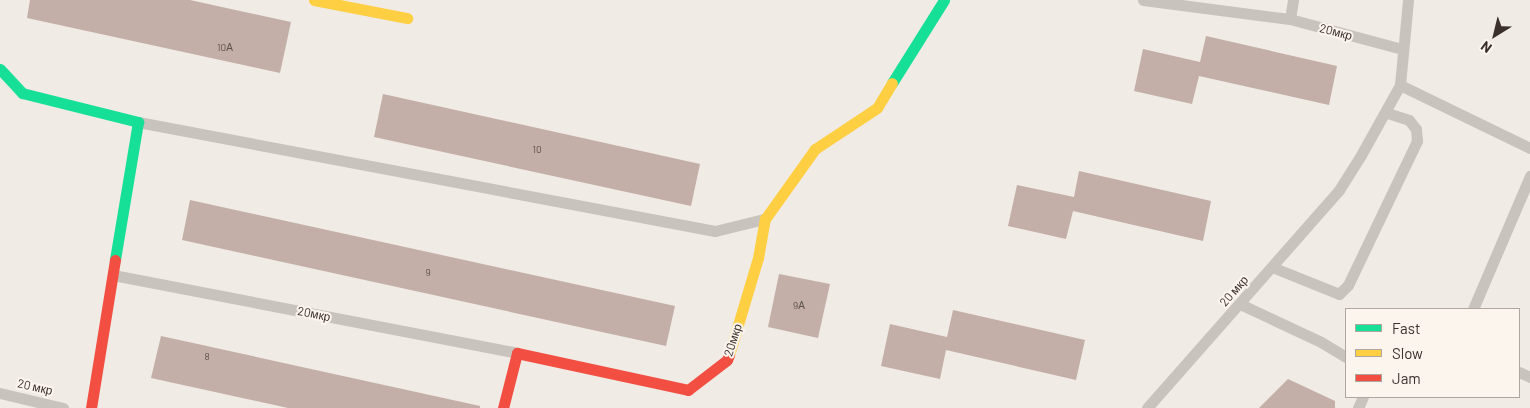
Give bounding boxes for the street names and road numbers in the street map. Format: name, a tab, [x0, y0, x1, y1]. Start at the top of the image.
street label: 20мкр	[1318, 21, 1354, 43]
street label: 20 мкр	[1217, 273, 1251, 309]
street label: 20мкр	[296, 304, 332, 324]
street label: 20мкр	[721, 322, 745, 358]
street label: 20 мкр	[16, 376, 54, 398]

